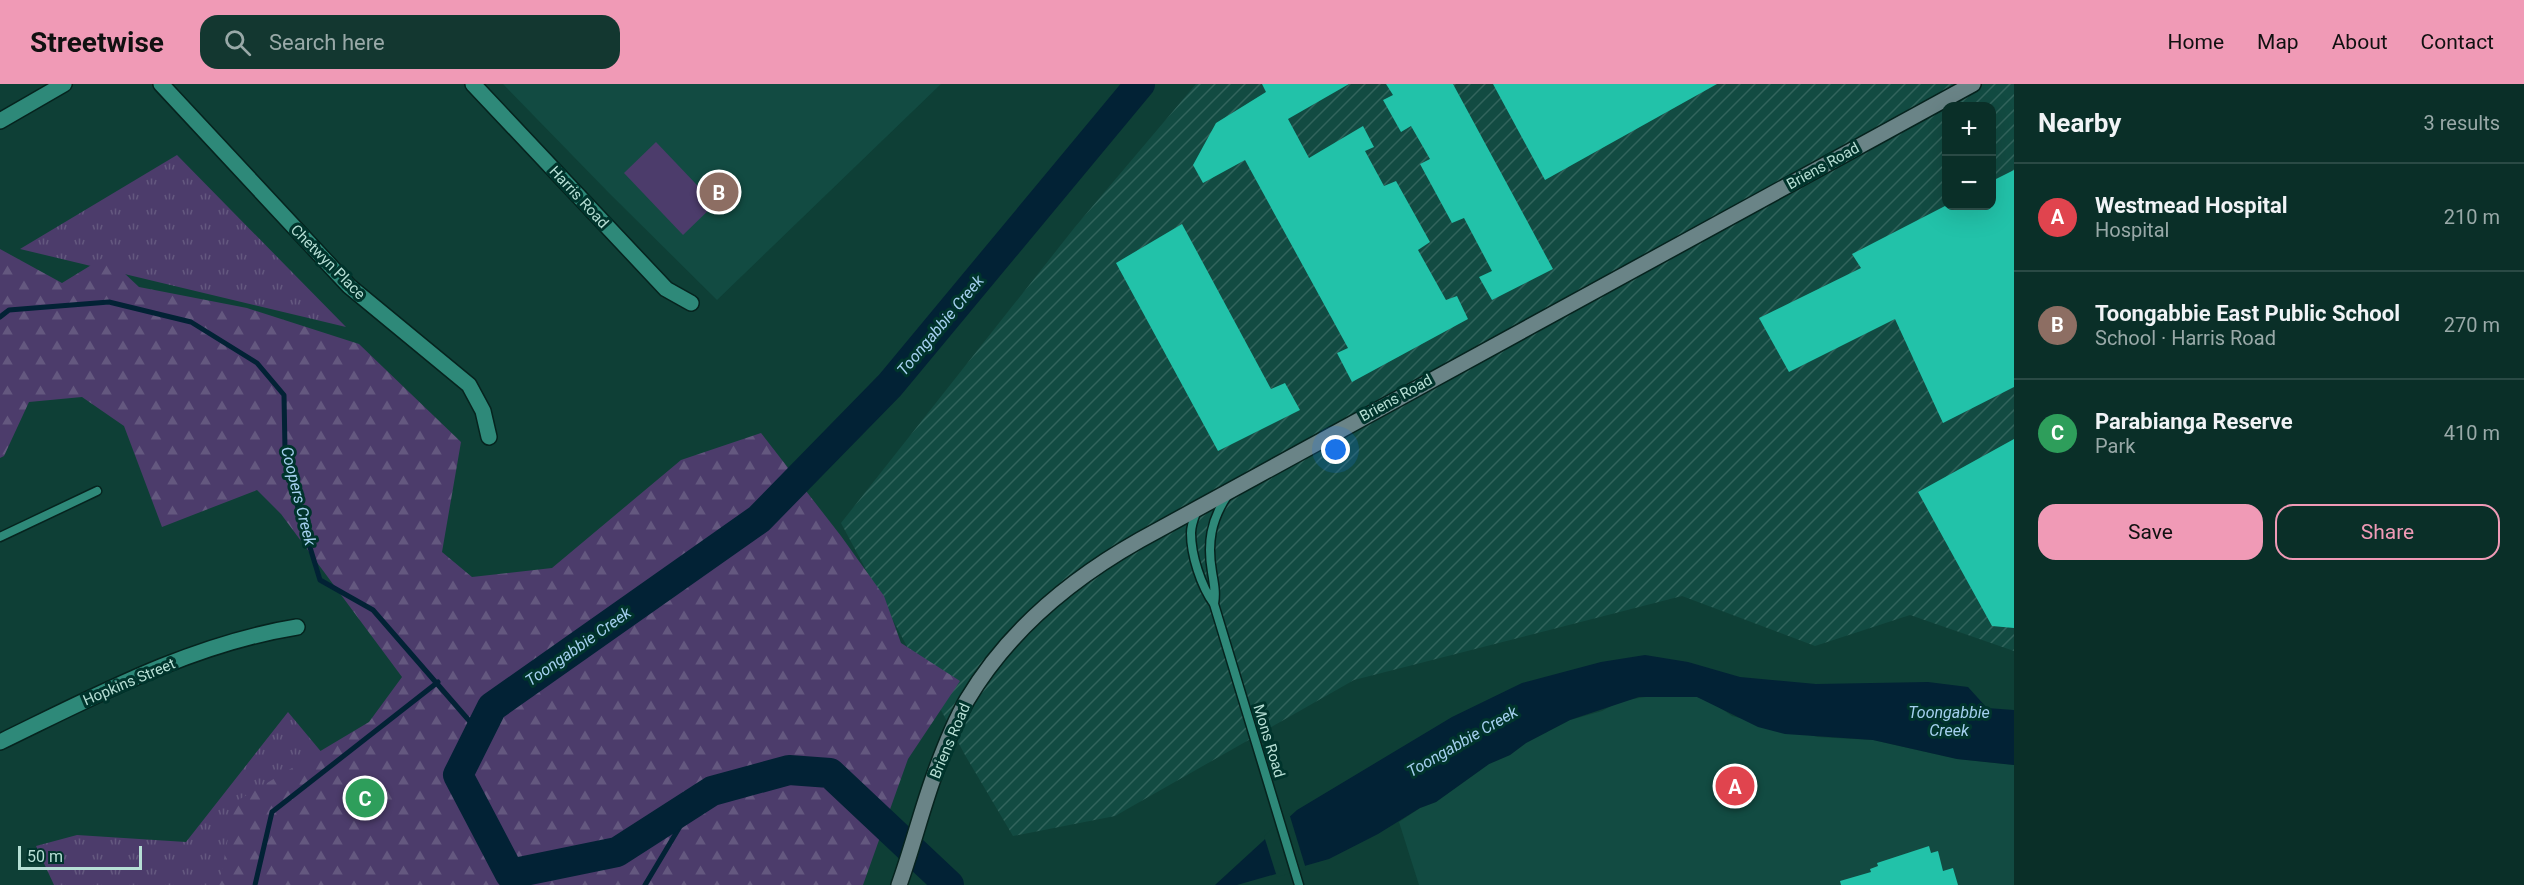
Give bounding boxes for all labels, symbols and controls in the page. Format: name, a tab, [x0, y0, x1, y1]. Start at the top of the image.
search box	[200, 15, 620, 69]
text: Streetwise	[30, 26, 164, 59]
icon: search	[221, 26, 254, 59]
text: Search here	[269, 30, 385, 55]
text: Home	[2168, 30, 2224, 54]
text: Map	[2257, 30, 2299, 54]
text: About	[2332, 30, 2388, 54]
text: Contact	[2421, 30, 2494, 54]
map controls	[1942, 102, 1996, 210]
button: +	[1942, 102, 1996, 156]
text: Nearby	[2038, 108, 2121, 138]
text: 3 results	[2424, 111, 2500, 135]
street label: Briens Road	[1784, 139, 1862, 193]
button: −	[1942, 156, 1996, 210]
street label: Harris Road	[546, 162, 612, 232]
pin: B	[700, 170, 738, 214]
text: Westmead Hospital	[2095, 193, 2288, 218]
text: A	[2051, 205, 2064, 229]
text: 210 m	[2444, 205, 2500, 229]
text: Hospital	[2095, 218, 2169, 242]
street label: Chetwyn Place	[287, 221, 369, 303]
water label: Toongabbie Creek	[893, 271, 989, 379]
text: Toongabbie East Public School	[2095, 301, 2400, 326]
text: B	[2051, 313, 2064, 337]
text: 270 m	[2444, 313, 2500, 337]
text: School · Harris Road	[2095, 326, 2276, 350]
street label: Briens Road	[1357, 371, 1435, 425]
text: Parabianga Reserve	[2095, 409, 2293, 434]
text: C	[2051, 421, 2064, 445]
text: 410 m	[2444, 421, 2500, 445]
text: Park	[2095, 434, 2135, 458]
your location	[1321, 435, 1350, 464]
water label: Coopers Creek	[277, 445, 320, 549]
button: Save	[2038, 504, 2263, 560]
button: Share	[2275, 504, 2500, 560]
water label: Toongabbie Creek	[522, 602, 636, 690]
street label: Hopkins Street	[80, 654, 178, 709]
street label: Briens Road	[926, 701, 974, 781]
water label: Toongabbie Creek	[1403, 701, 1522, 781]
street label: Mons Road	[1249, 702, 1289, 780]
water label: Toongabbie Creek	[1908, 703, 1990, 740]
pin: A	[1716, 764, 1754, 808]
pin: C	[346, 776, 385, 820]
scale bar	[18, 843, 142, 870]
text: 50 m	[27, 847, 63, 866]

